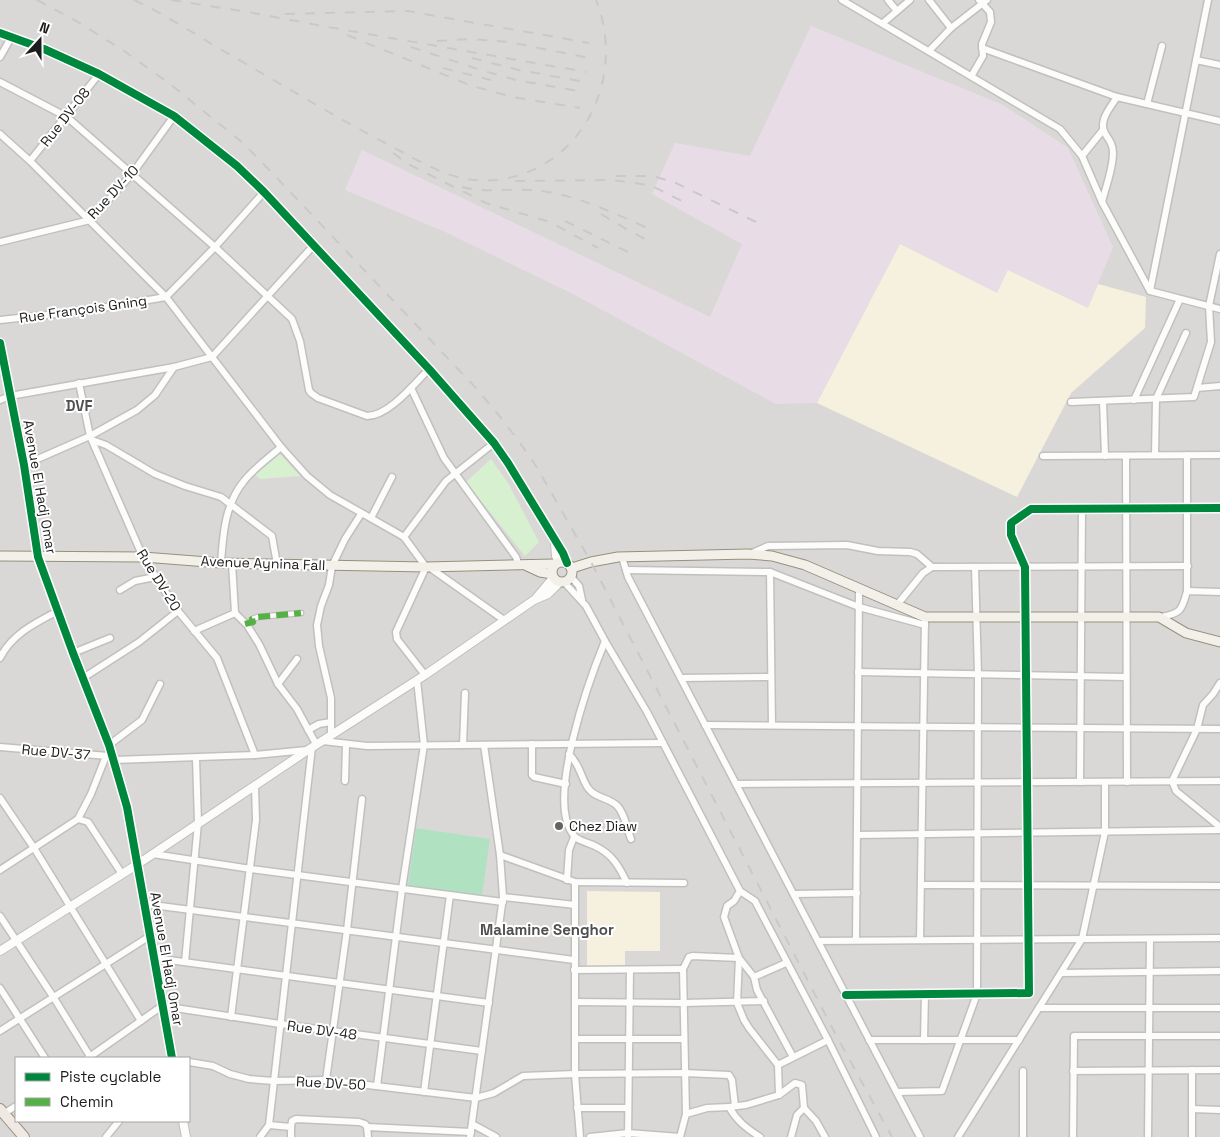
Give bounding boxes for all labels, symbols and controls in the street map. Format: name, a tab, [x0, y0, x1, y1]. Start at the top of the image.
north arrow	[15, 15, 65, 65]
text: N	[37, 18, 52, 38]
street label: Rue DV-08	[36, 84, 94, 150]
street label: Rue DV-10	[83, 161, 143, 223]
street label: Rue François Gning	[18, 291, 148, 327]
district label: DVF	[65, 396, 93, 415]
street label: Avenue El Hadj Omar	[19, 419, 61, 555]
street label: Rue DV-20	[133, 546, 185, 615]
street label: Avenue Aynina Fall	[200, 552, 326, 574]
street label: Rue DV-37	[21, 740, 91, 764]
place label: Chez Diaw	[569, 817, 637, 835]
marker: Chez Diaw	[553, 820, 565, 832]
street label: Avenue El Hadj Omar	[146, 891, 188, 1027]
district label: Malamine Senghor	[480, 920, 614, 939]
street label: Rue DV-48	[286, 1016, 358, 1044]
legend	[15, 1057, 190, 1122]
text: Piste cyclable	[60, 1067, 162, 1086]
street label: Rue DV-50	[296, 1072, 366, 1094]
text: Chemin	[60, 1092, 113, 1111]

